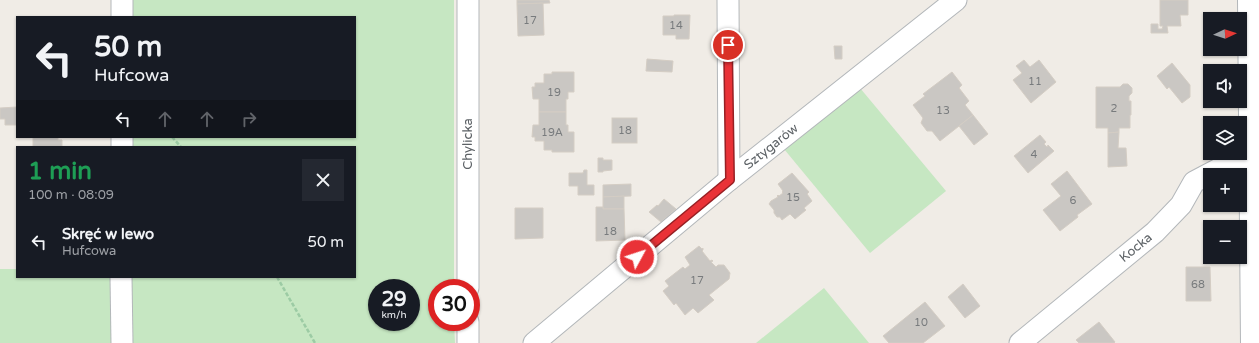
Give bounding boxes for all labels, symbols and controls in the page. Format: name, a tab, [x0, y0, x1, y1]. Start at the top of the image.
north arrow	[1203, 12, 1247, 56]
map controls	[1203, 12, 1247, 264]
house number: 17	[523, 14, 537, 27]
house number: 14	[669, 19, 683, 32]
pin	[711, 28, 745, 62]
text: 50 m	[94, 30, 162, 64]
icon: left	[28, 32, 80, 84]
icon: arrive	[717, 34, 739, 56]
text: Hufcowa	[94, 64, 169, 86]
button: sound	[1203, 64, 1247, 108]
house number: 11	[1028, 75, 1042, 88]
house number: 19	[547, 86, 561, 99]
house number: 2	[1111, 102, 1118, 115]
house number: 13	[936, 104, 950, 117]
icon: left	[112, 108, 134, 130]
icon: ahead	[154, 108, 176, 130]
icon: ahead	[196, 108, 218, 130]
icon: right	[238, 108, 260, 130]
button: layers	[1203, 116, 1247, 160]
street label: Chylicka	[460, 118, 476, 170]
street label: Sztygarów	[741, 120, 802, 173]
house number: 18	[618, 124, 632, 137]
house number: 19A	[541, 126, 563, 139]
house number: 4	[1031, 148, 1038, 161]
text: 1 min	[28, 157, 92, 186]
button: close	[302, 159, 344, 201]
button: +	[1203, 168, 1247, 212]
text: 100 m · 08:09	[28, 187, 114, 203]
house number: 15	[786, 191, 800, 204]
house number: 6	[1070, 194, 1077, 207]
button: −	[1203, 220, 1247, 264]
text: Skręć w lewo	[62, 225, 154, 243]
house number: 18	[603, 225, 617, 238]
street label: Kocka	[1116, 230, 1156, 266]
icon: left	[28, 231, 50, 253]
text: 50 m	[307, 233, 344, 251]
position arrow	[616, 236, 658, 278]
text: Hufcowa	[62, 243, 116, 259]
house number: 17	[690, 274, 704, 287]
house number: 68	[1191, 278, 1205, 291]
speed limit sign: 30	[428, 279, 480, 331]
text: 29	[381, 288, 407, 312]
text: km/h	[381, 309, 407, 321]
house number: 10	[914, 316, 928, 329]

